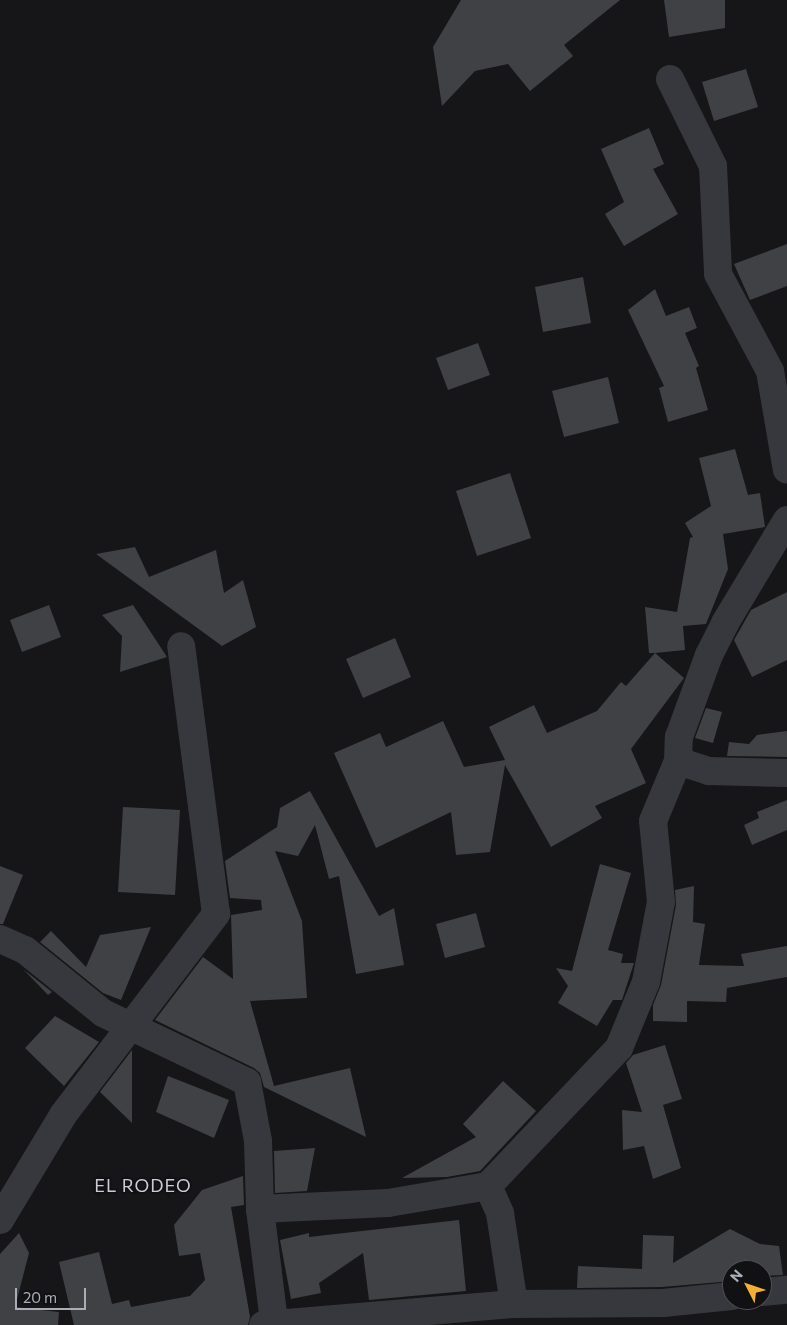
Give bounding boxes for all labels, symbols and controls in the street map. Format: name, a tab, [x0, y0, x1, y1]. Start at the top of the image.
district label: EL RODEO	[93, 1174, 193, 1196]
north arrow	[722, 1260, 772, 1310]
text: N	[726, 1266, 746, 1285]
scale bar	[18, 1278, 89, 1310]
text: 20 m	[23, 1288, 57, 1306]

